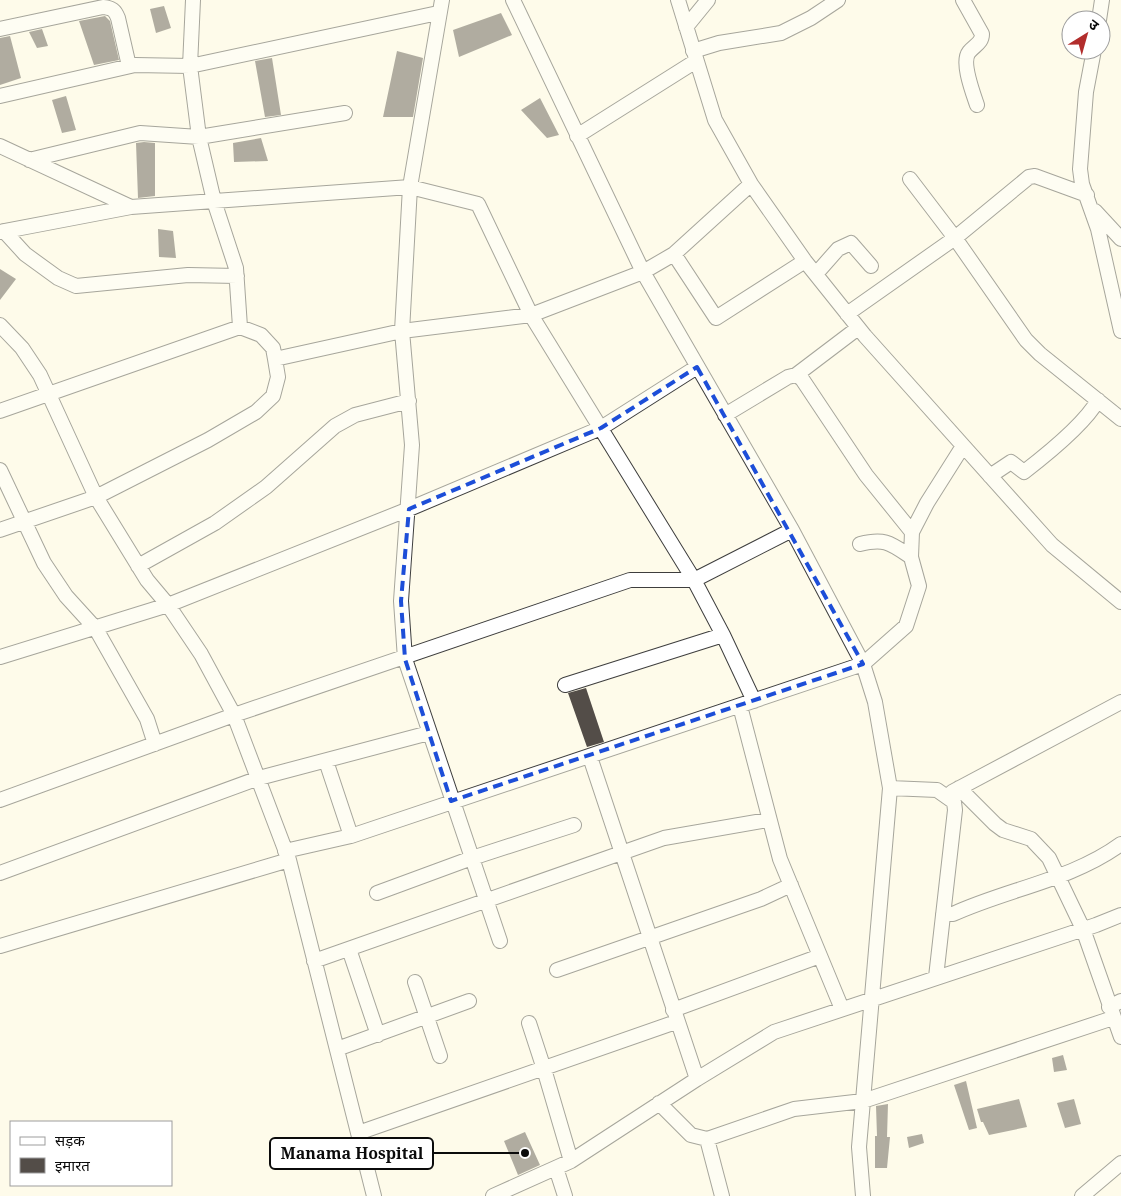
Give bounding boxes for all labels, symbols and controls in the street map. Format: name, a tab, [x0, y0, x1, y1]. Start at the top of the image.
north arrow	[1061, 10, 1111, 60]
text: उ	[1085, 14, 1104, 35]
legend	[10, 1121, 172, 1186]
text: सड़क	[55, 1130, 85, 1150]
callout: Manama Hospital	[270, 1138, 433, 1169]
text: Manama Hospital	[281, 1142, 424, 1164]
text: इमारत	[55, 1155, 90, 1175]

